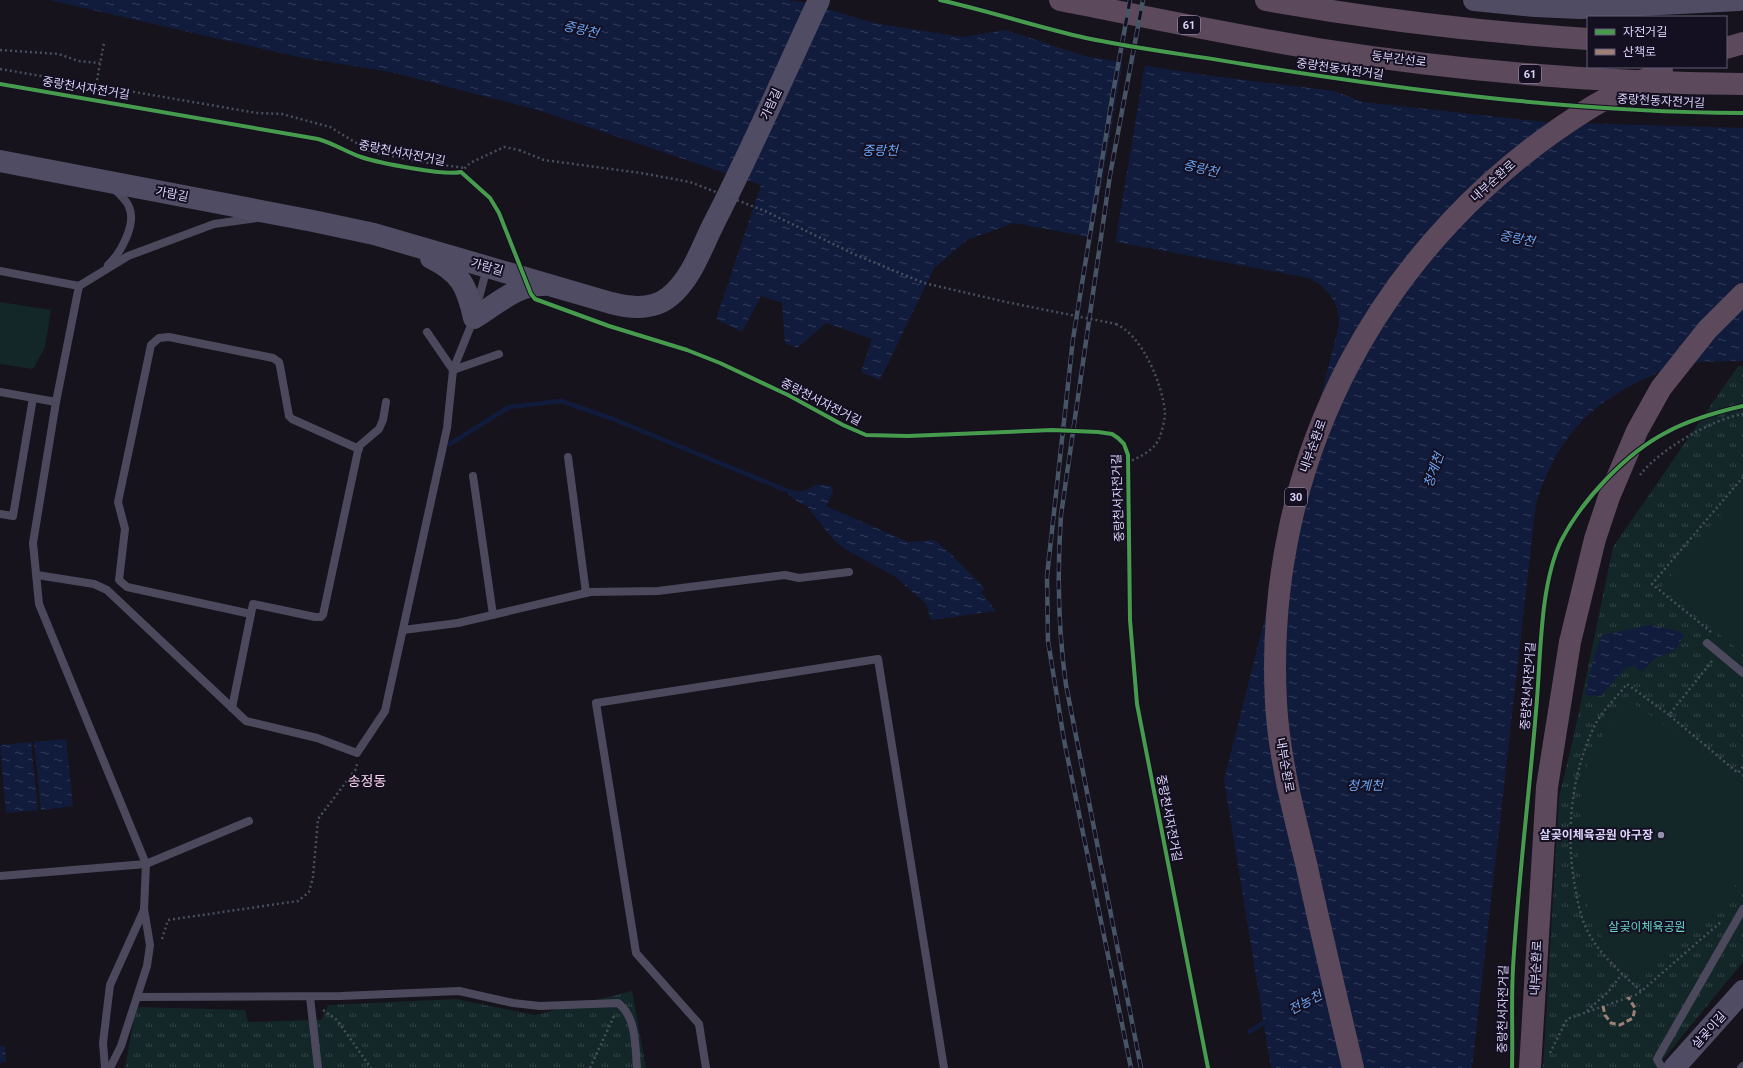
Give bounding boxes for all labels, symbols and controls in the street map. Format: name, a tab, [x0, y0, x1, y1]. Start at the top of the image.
road number: 61	[1178, 16, 1200, 34]
legend	[1587, 16, 1727, 68]
water label: 중랑천	[562, 18, 601, 41]
text: 자전거길	[1623, 25, 1667, 39]
text: 산책로	[1623, 45, 1656, 59]
street label: 동부간선로	[1371, 49, 1427, 69]
street label: 중랑천동자전거길	[1295, 56, 1385, 82]
road number: 61	[1519, 65, 1541, 83]
street label: 중랑천서자전거길	[41, 74, 131, 102]
street label: 가람길	[758, 86, 784, 122]
street label: 중랑천동자전거길	[1617, 92, 1705, 110]
street label: 중랑천서자전거길	[357, 138, 447, 168]
water label: 중랑천	[862, 143, 899, 158]
water label: 중랑천	[1182, 157, 1221, 180]
street label: 내부순환로	[1468, 157, 1518, 205]
street label: 가람길	[154, 184, 190, 204]
water label: 중랑천	[1498, 228, 1537, 249]
street label: 가람길	[469, 256, 505, 278]
street label: 중랑천서자전거길	[778, 376, 864, 428]
street label: 내부순환로	[1297, 418, 1329, 474]
water label: 청계천	[1421, 450, 1447, 490]
street label: 중랑천서자전거길	[1109, 454, 1127, 542]
road number: 30	[1285, 488, 1307, 506]
street label: 중랑천서자전거길	[1518, 641, 1538, 731]
street label: 내부순환로	[1273, 737, 1297, 793]
district label: 송정동	[348, 773, 386, 789]
street label: 중랑천서자전거길	[1154, 773, 1184, 863]
water label: 청계천	[1347, 778, 1384, 793]
place label: 살곶이체육공원 야구장	[1540, 828, 1653, 842]
marker: 살곶이체육공원 야구장	[1656, 830, 1666, 840]
park label: 살곶이체육공원	[1608, 920, 1686, 934]
street label: 내부순환로	[1528, 940, 1544, 996]
street label: 중랑천서자전거길	[1495, 965, 1511, 1053]
water label: 전농천	[1286, 987, 1326, 1017]
street label: 살곶이길	[1689, 1009, 1729, 1051]

